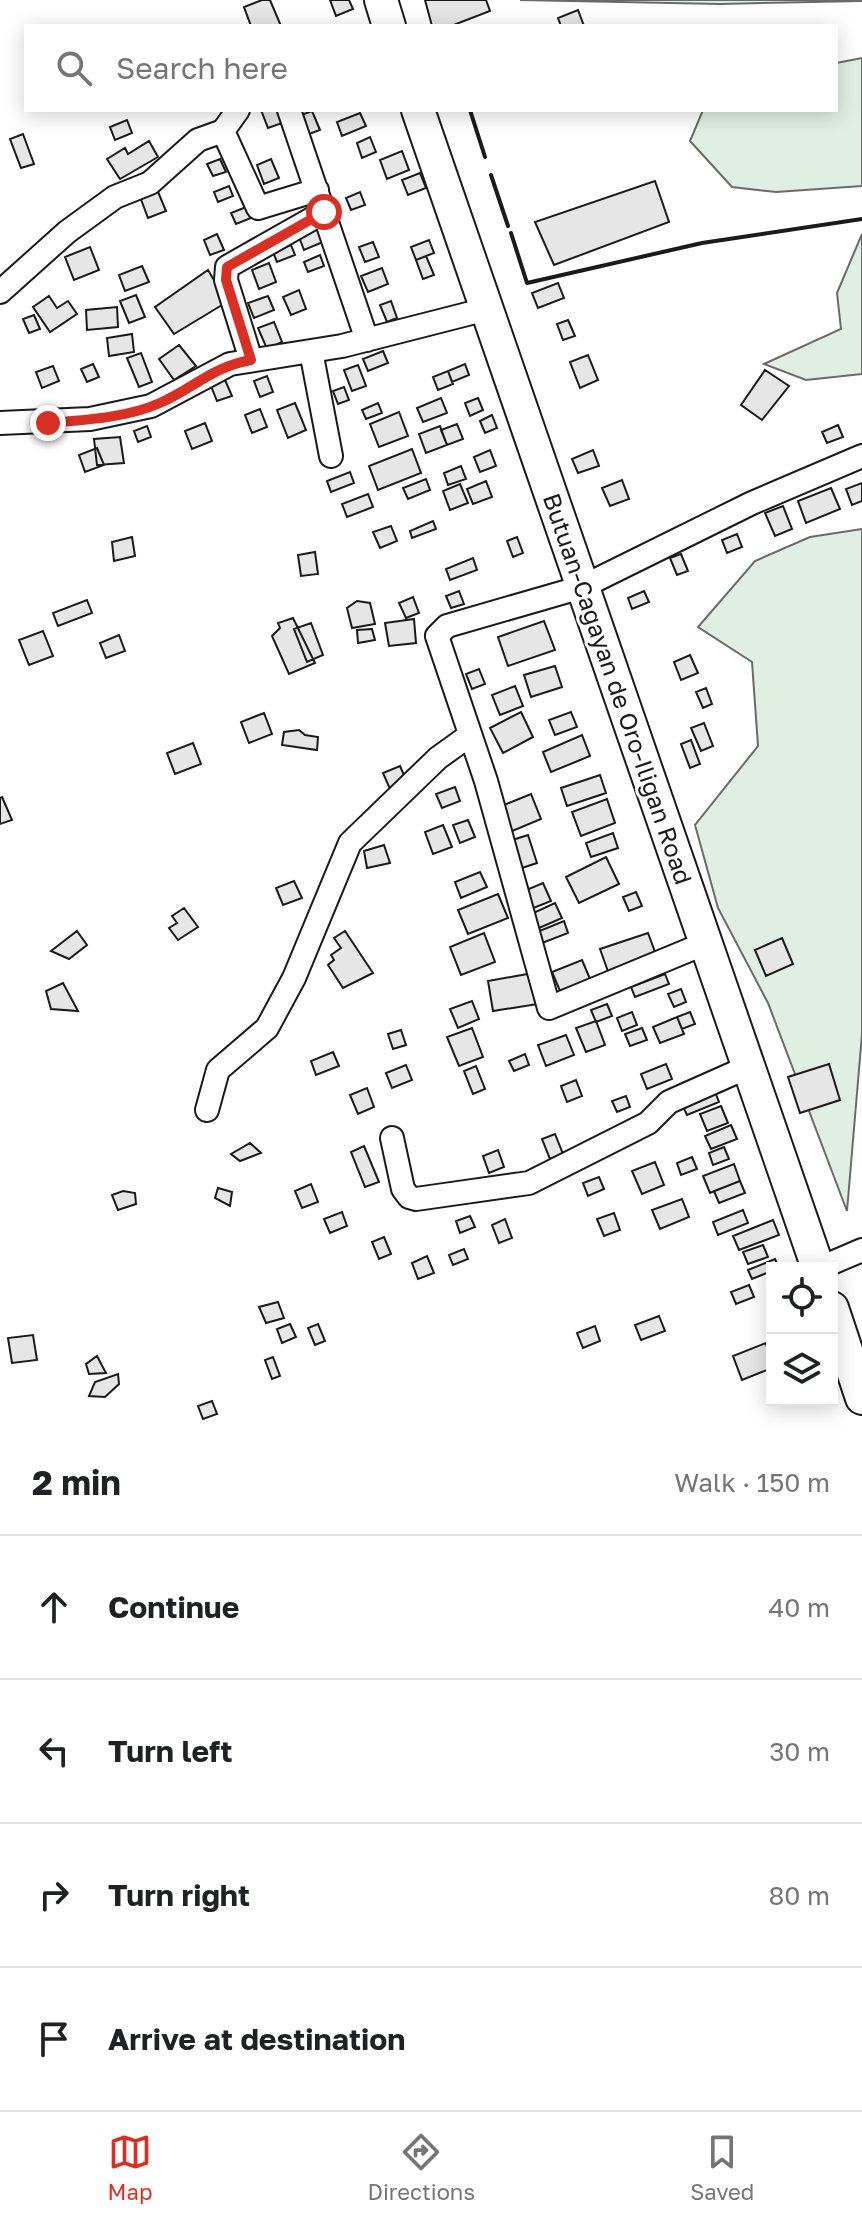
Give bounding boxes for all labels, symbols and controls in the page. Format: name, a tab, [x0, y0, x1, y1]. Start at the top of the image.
search box	[24, 24, 838, 112]
icon: search	[52, 46, 96, 90]
text: Search here	[116, 50, 288, 86]
route start	[306, 194, 342, 230]
route end	[30, 405, 66, 441]
street label: Butuan-Cagayan de Oro-Iligan Road	[538, 489, 699, 888]
map controls	[766, 1262, 838, 1406]
button: locate	[766, 1262, 838, 1334]
button: layers	[766, 1334, 838, 1406]
text: 2 min	[32, 1462, 121, 1502]
text: Walk · 150 m	[674, 1467, 830, 1498]
icon: ahead	[32, 1585, 76, 1629]
text: Continue	[108, 1589, 239, 1625]
text: 40 m	[769, 1592, 830, 1623]
icon: left	[32, 1729, 76, 1773]
text: Turn left	[108, 1733, 233, 1769]
text: 30 m	[769, 1736, 830, 1767]
icon: right	[32, 1873, 76, 1917]
text: Turn right	[108, 1877, 250, 1913]
text: 80 m	[769, 1880, 830, 1911]
icon: arrive	[32, 2017, 76, 2061]
text: Arrive at destination	[108, 2021, 405, 2057]
tab: Map	[108, 2130, 152, 2205]
tab: Directions	[368, 2130, 475, 2205]
tab: Saved	[690, 2130, 754, 2205]

